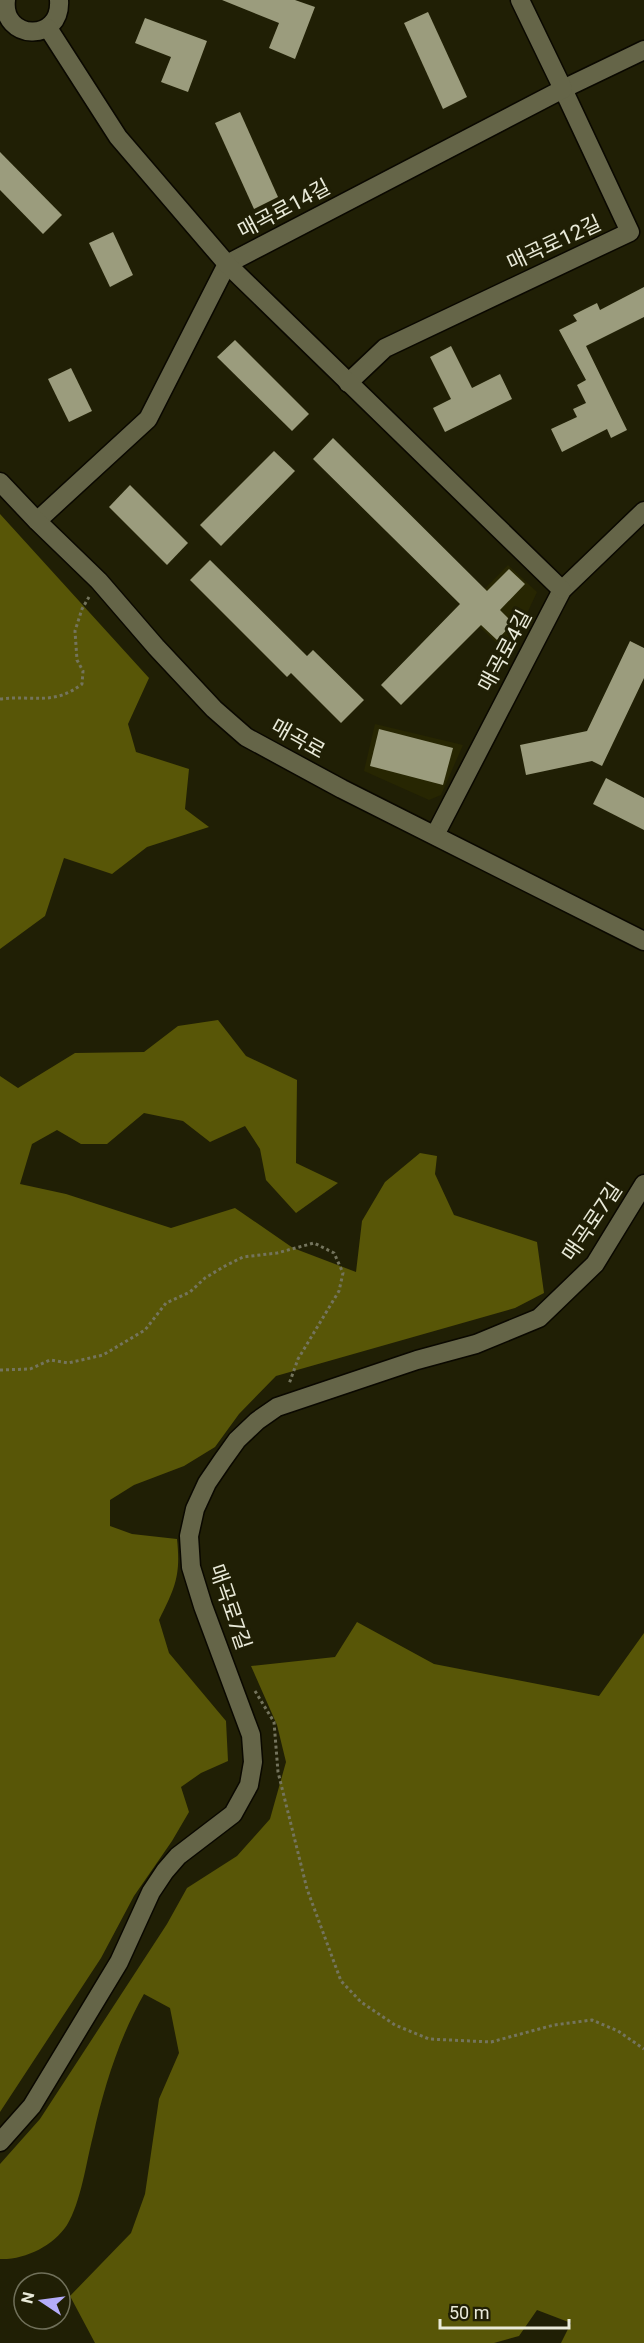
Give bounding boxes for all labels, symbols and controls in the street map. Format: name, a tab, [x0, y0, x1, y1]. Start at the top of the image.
street label: 매곡로14길	[234, 175, 334, 243]
street label: 매곡로12길	[503, 211, 605, 275]
street label: 매곡로4길	[473, 606, 537, 696]
street label: 매곡로	[267, 714, 329, 764]
street label: 매곡로7길	[557, 1178, 627, 1266]
street label: 매곡로7길	[204, 1561, 256, 1653]
north arrow	[12, 2271, 72, 2331]
text: N	[17, 2290, 38, 2305]
scale bar	[440, 2292, 569, 2330]
text: 50 m	[449, 2302, 489, 2323]

